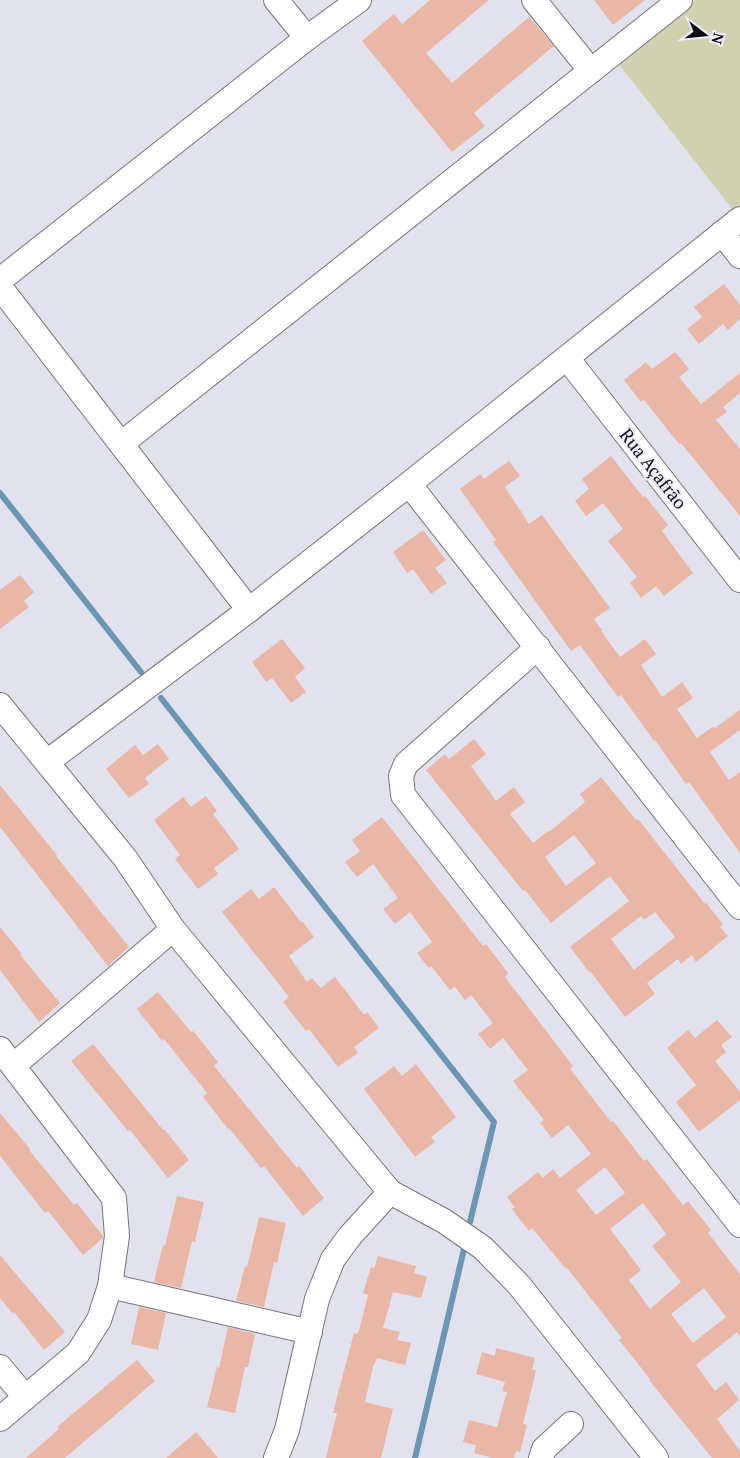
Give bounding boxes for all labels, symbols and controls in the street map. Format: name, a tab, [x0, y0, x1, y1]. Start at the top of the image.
north arrow	[680, 10, 730, 60]
text: N	[707, 31, 729, 47]
street label: Rua Açafrão	[615, 423, 693, 514]

